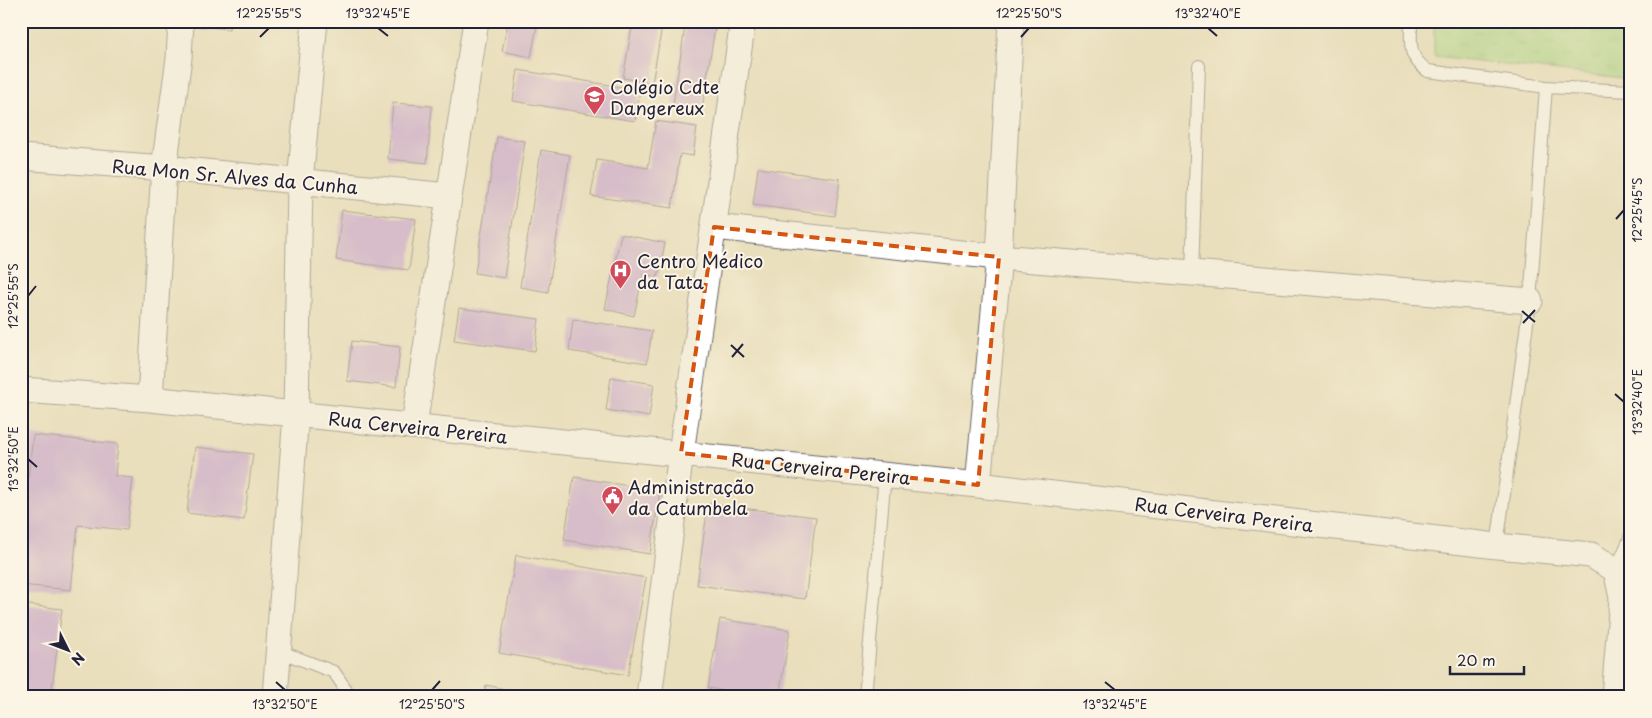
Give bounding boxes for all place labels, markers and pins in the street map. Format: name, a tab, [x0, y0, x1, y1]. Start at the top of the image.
place label: Colégio Cdte Dangereux	[610, 73, 719, 121]
school or university icon: Colégio Cdte Dangereux	[582, 84, 606, 115]
place label: Centro Médico da Tata	[637, 247, 763, 295]
hospital icon: Centro Médico da Tata	[609, 258, 633, 289]
place label: Administração da Catumbela	[628, 473, 754, 521]
public building icon: Administração da Catumbela	[600, 484, 624, 515]

